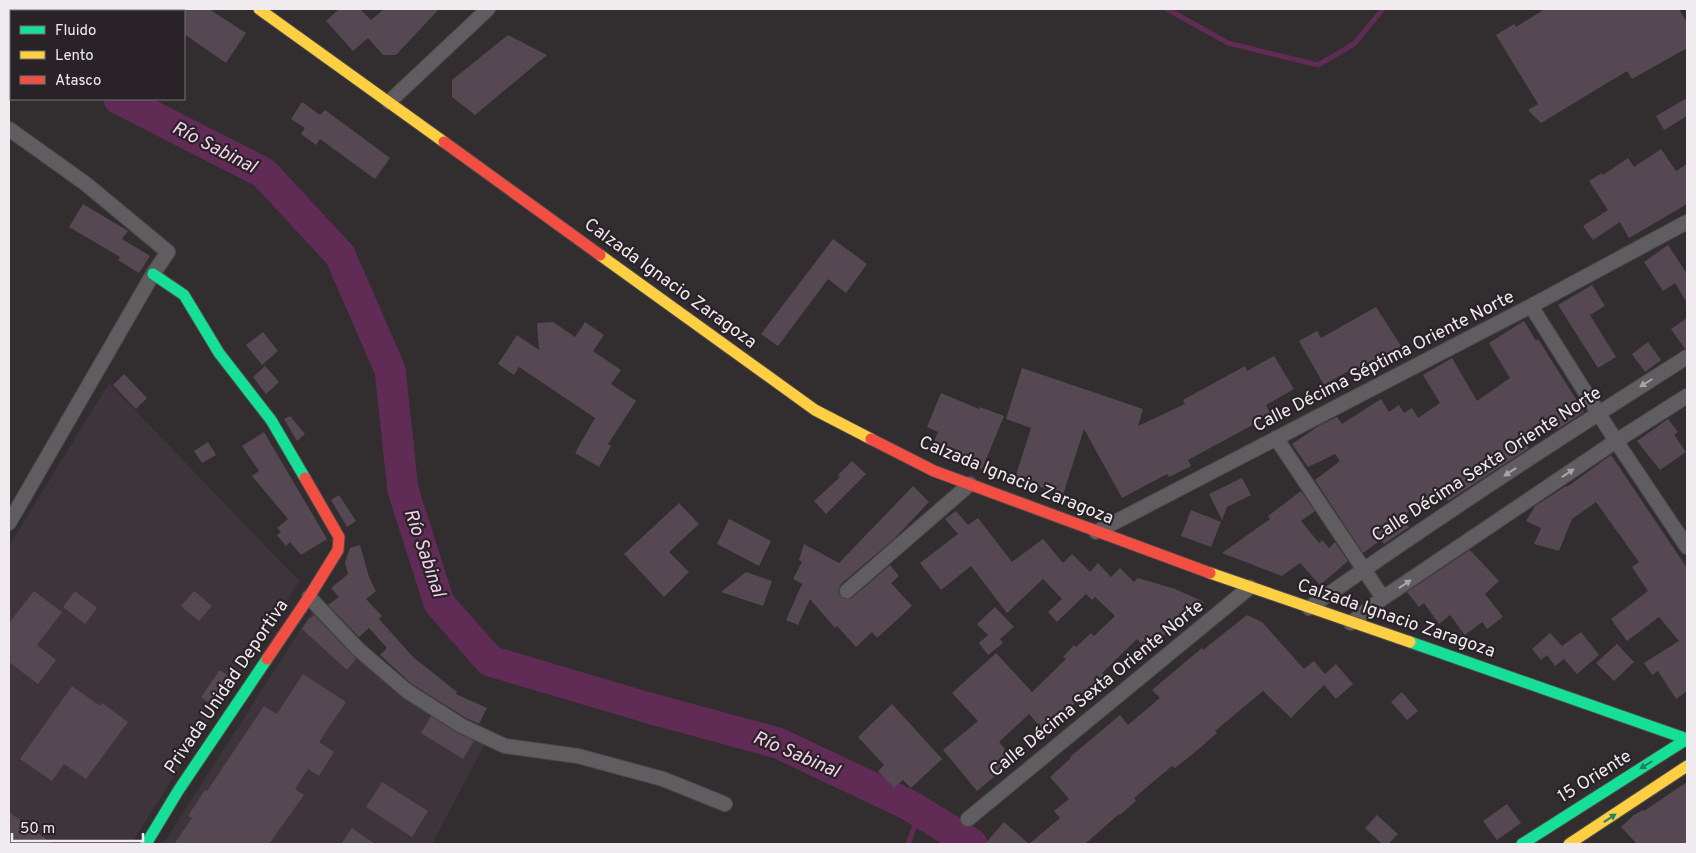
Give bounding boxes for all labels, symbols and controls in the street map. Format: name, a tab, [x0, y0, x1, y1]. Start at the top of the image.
legend	[10, 10, 185, 100]
text: Fluido	[55, 22, 96, 41]
text: Lento	[55, 47, 94, 66]
text: Atasco	[55, 72, 101, 91]
water label: Río Sabinal	[168, 116, 261, 180]
street label: Calzada Ignacio Zaragoza	[579, 214, 761, 354]
street label: Calle Décima Séptima Oriente Norte	[1249, 286, 1519, 438]
one-way arrow	[1639, 378, 1653, 388]
street label: Calle Décima Sexta Oriente Norte	[1368, 382, 1606, 548]
street label: Calzada Ignacio Zaragoza	[915, 431, 1117, 531]
one-way arrow	[1503, 467, 1517, 477]
one-way arrow	[1562, 468, 1575, 478]
water label: Río Sabinal	[398, 506, 451, 601]
street label: Calzada Ignacio Zaragoza	[1294, 574, 1498, 664]
one-way arrow	[1398, 579, 1411, 589]
street label: Privada Unidad Deportiva	[160, 595, 294, 779]
street label: Calle Décima Sexta Oriente Norte	[985, 595, 1209, 783]
water label: Río Sabinal	[749, 726, 844, 784]
street label: 15 Oriente	[1554, 745, 1636, 809]
one-way arrow	[1639, 761, 1653, 770]
scale bar	[12, 810, 144, 842]
one-way arrow	[1604, 813, 1617, 823]
text: 50 m	[20, 820, 55, 839]

